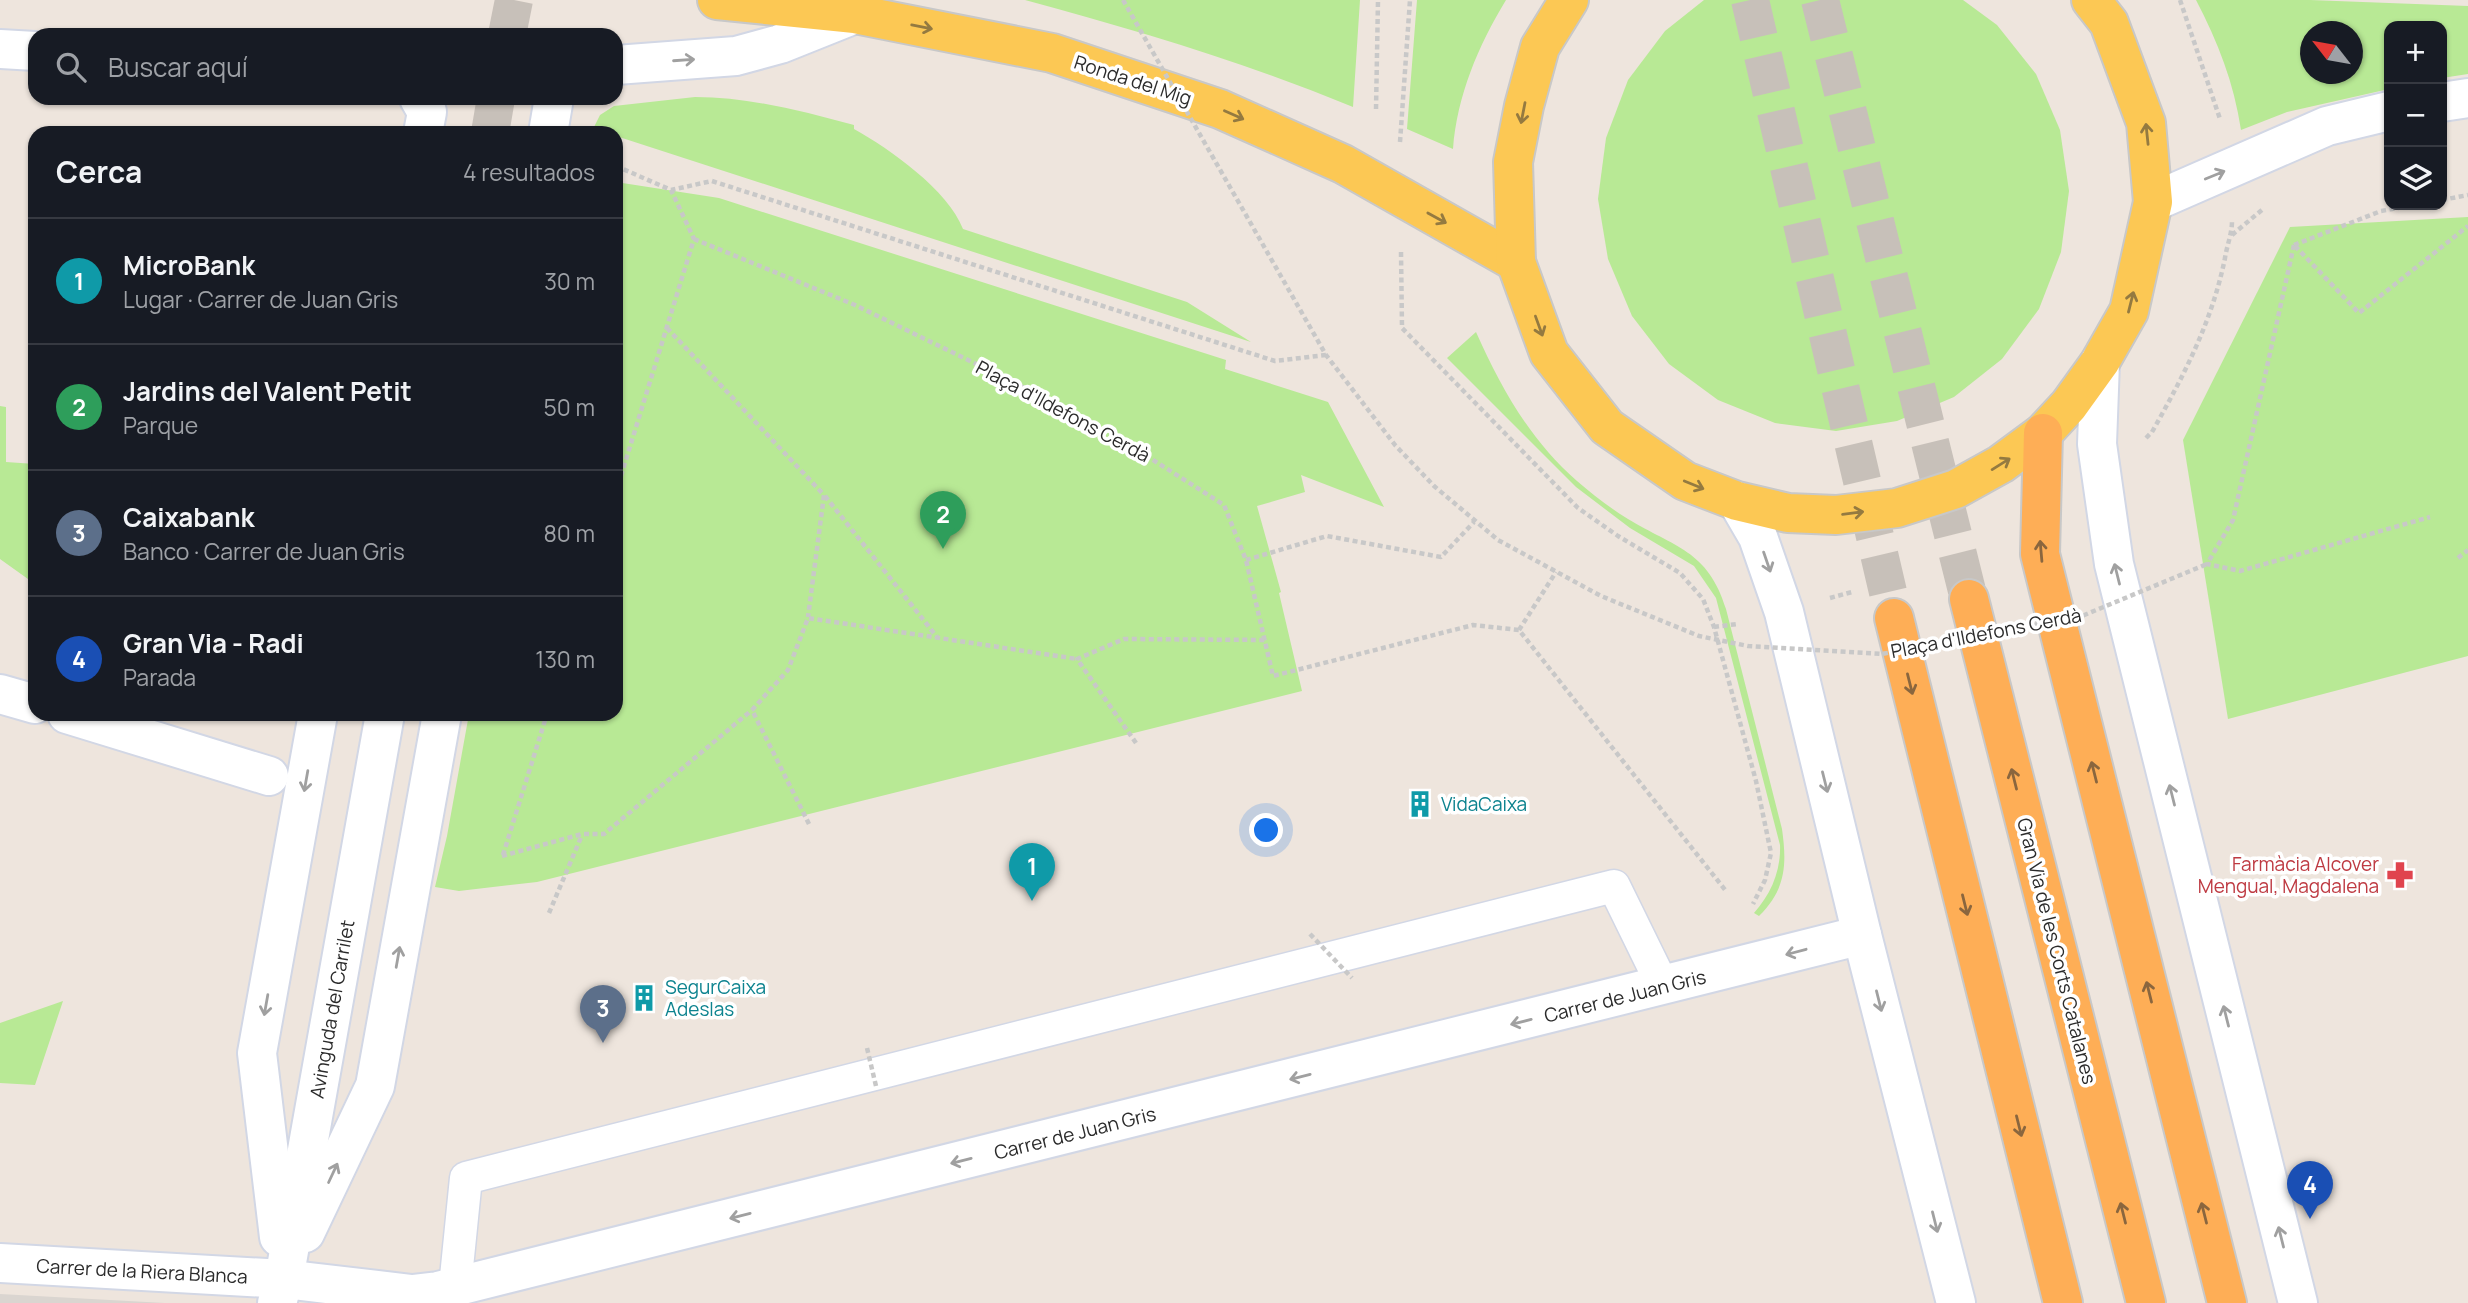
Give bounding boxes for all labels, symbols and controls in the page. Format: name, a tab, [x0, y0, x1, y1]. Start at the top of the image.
one-way arrow	[910, 21, 933, 35]
north arrow	[2300, 21, 2363, 84]
map controls	[2384, 21, 2447, 210]
button: +	[2384, 21, 2447, 84]
search box	[28, 28, 623, 105]
icon: search	[52, 48, 90, 86]
text: Buscar aquí	[108, 49, 248, 85]
street label: Ronda del Mig	[1071, 49, 1195, 111]
one-way arrow	[672, 53, 695, 66]
button: −	[2384, 84, 2447, 147]
one-way arrow	[1515, 101, 1529, 124]
one-way arrow	[1223, 109, 1245, 122]
one-way arrow	[2140, 123, 2153, 146]
button: layers	[2384, 147, 2447, 210]
text: Cerca	[56, 151, 142, 192]
text: 4 resultados	[463, 156, 595, 188]
one-way arrow	[2204, 168, 2226, 181]
one-way arrow	[1426, 212, 1447, 225]
text: MicroBank	[123, 247, 255, 283]
text: 1	[74, 265, 84, 297]
text: 30 m	[544, 265, 595, 297]
text: Lugar · Carrer de Juan Gris	[123, 283, 398, 315]
one-way arrow	[2125, 291, 2138, 313]
one-way arrow	[1534, 315, 1546, 337]
street label: Plaça d'Ildefons Cerdà	[971, 354, 1155, 468]
text: Jardins del Valent Petit	[123, 373, 412, 409]
text: 2	[72, 391, 86, 423]
text: 50 m	[544, 391, 595, 423]
text: Parque	[123, 409, 198, 441]
one-way arrow	[1991, 456, 2010, 471]
one-way arrow	[1683, 479, 1705, 492]
pin: 2	[920, 491, 966, 549]
text: Caixabank	[123, 499, 255, 535]
one-way arrow	[1841, 506, 1863, 519]
text: 3	[72, 517, 86, 549]
text: 80 m	[544, 517, 595, 549]
text: Banco · Carrer de Juan Gris	[123, 535, 405, 567]
one-way arrow	[2034, 540, 2047, 563]
one-way arrow	[1762, 550, 1774, 572]
one-way arrow	[2110, 563, 2123, 586]
street label: Plaça d'Ildefons Cerdà	[1888, 602, 2084, 664]
text: Gran Via - Radi	[123, 625, 304, 661]
text: 4	[72, 643, 86, 675]
text: 130 m	[535, 643, 595, 675]
text: Parada	[123, 661, 196, 693]
one-way arrow	[1904, 673, 1917, 695]
one-way arrow	[2087, 761, 2100, 783]
one-way arrow	[2007, 768, 2020, 790]
one-way arrow	[299, 769, 313, 792]
one-way arrow	[1819, 770, 1832, 793]
one-way arrow	[2165, 784, 2178, 807]
building icon: VidaCaixa	[1405, 789, 1435, 819]
place label: VidaCaixa	[1441, 791, 1527, 817]
your location	[1249, 813, 1283, 847]
street label: Gran Via de les Corts Catalanes	[2011, 815, 2103, 1087]
pin: 1	[1009, 843, 1055, 901]
place label: Farmàcia Alcover Mengual, Magdalena	[2198, 851, 2379, 899]
pharmacy icon: Farmàcia Alcover Mengual, Magdalena	[2385, 860, 2415, 890]
one-way arrow	[1959, 893, 1972, 916]
street label: Avinguda del Carrilet	[303, 918, 361, 1100]
one-way arrow	[392, 946, 405, 969]
one-way arrow	[1785, 947, 1807, 960]
street label: Carrer de Juan Gris	[1541, 963, 1709, 1029]
place label: SegurCaixa Adeslas	[665, 974, 766, 1022]
one-way arrow	[2142, 981, 2155, 1004]
building icon: SegurCaixa Adeslas	[629, 983, 659, 1013]
pin: 3	[580, 985, 626, 1043]
one-way arrow	[1873, 990, 1886, 1012]
one-way arrow	[259, 993, 272, 1016]
one-way arrow	[2219, 1005, 2232, 1028]
one-way arrow	[1510, 1016, 1533, 1029]
one-way arrow	[1289, 1071, 1312, 1084]
street label: Carrer de Juan Gris	[991, 1100, 1159, 1166]
one-way arrow	[2013, 1114, 2026, 1137]
one-way arrow	[950, 1155, 973, 1168]
pin: 4	[2287, 1161, 2333, 1219]
one-way arrow	[327, 1163, 340, 1184]
one-way arrow	[2116, 1202, 2129, 1225]
one-way arrow	[2197, 1202, 2210, 1225]
one-way arrow	[729, 1210, 752, 1223]
one-way arrow	[1929, 1210, 1942, 1233]
one-way arrow	[2274, 1226, 2287, 1249]
street label: Carrer de la Riera Blanca	[36, 1252, 248, 1290]

